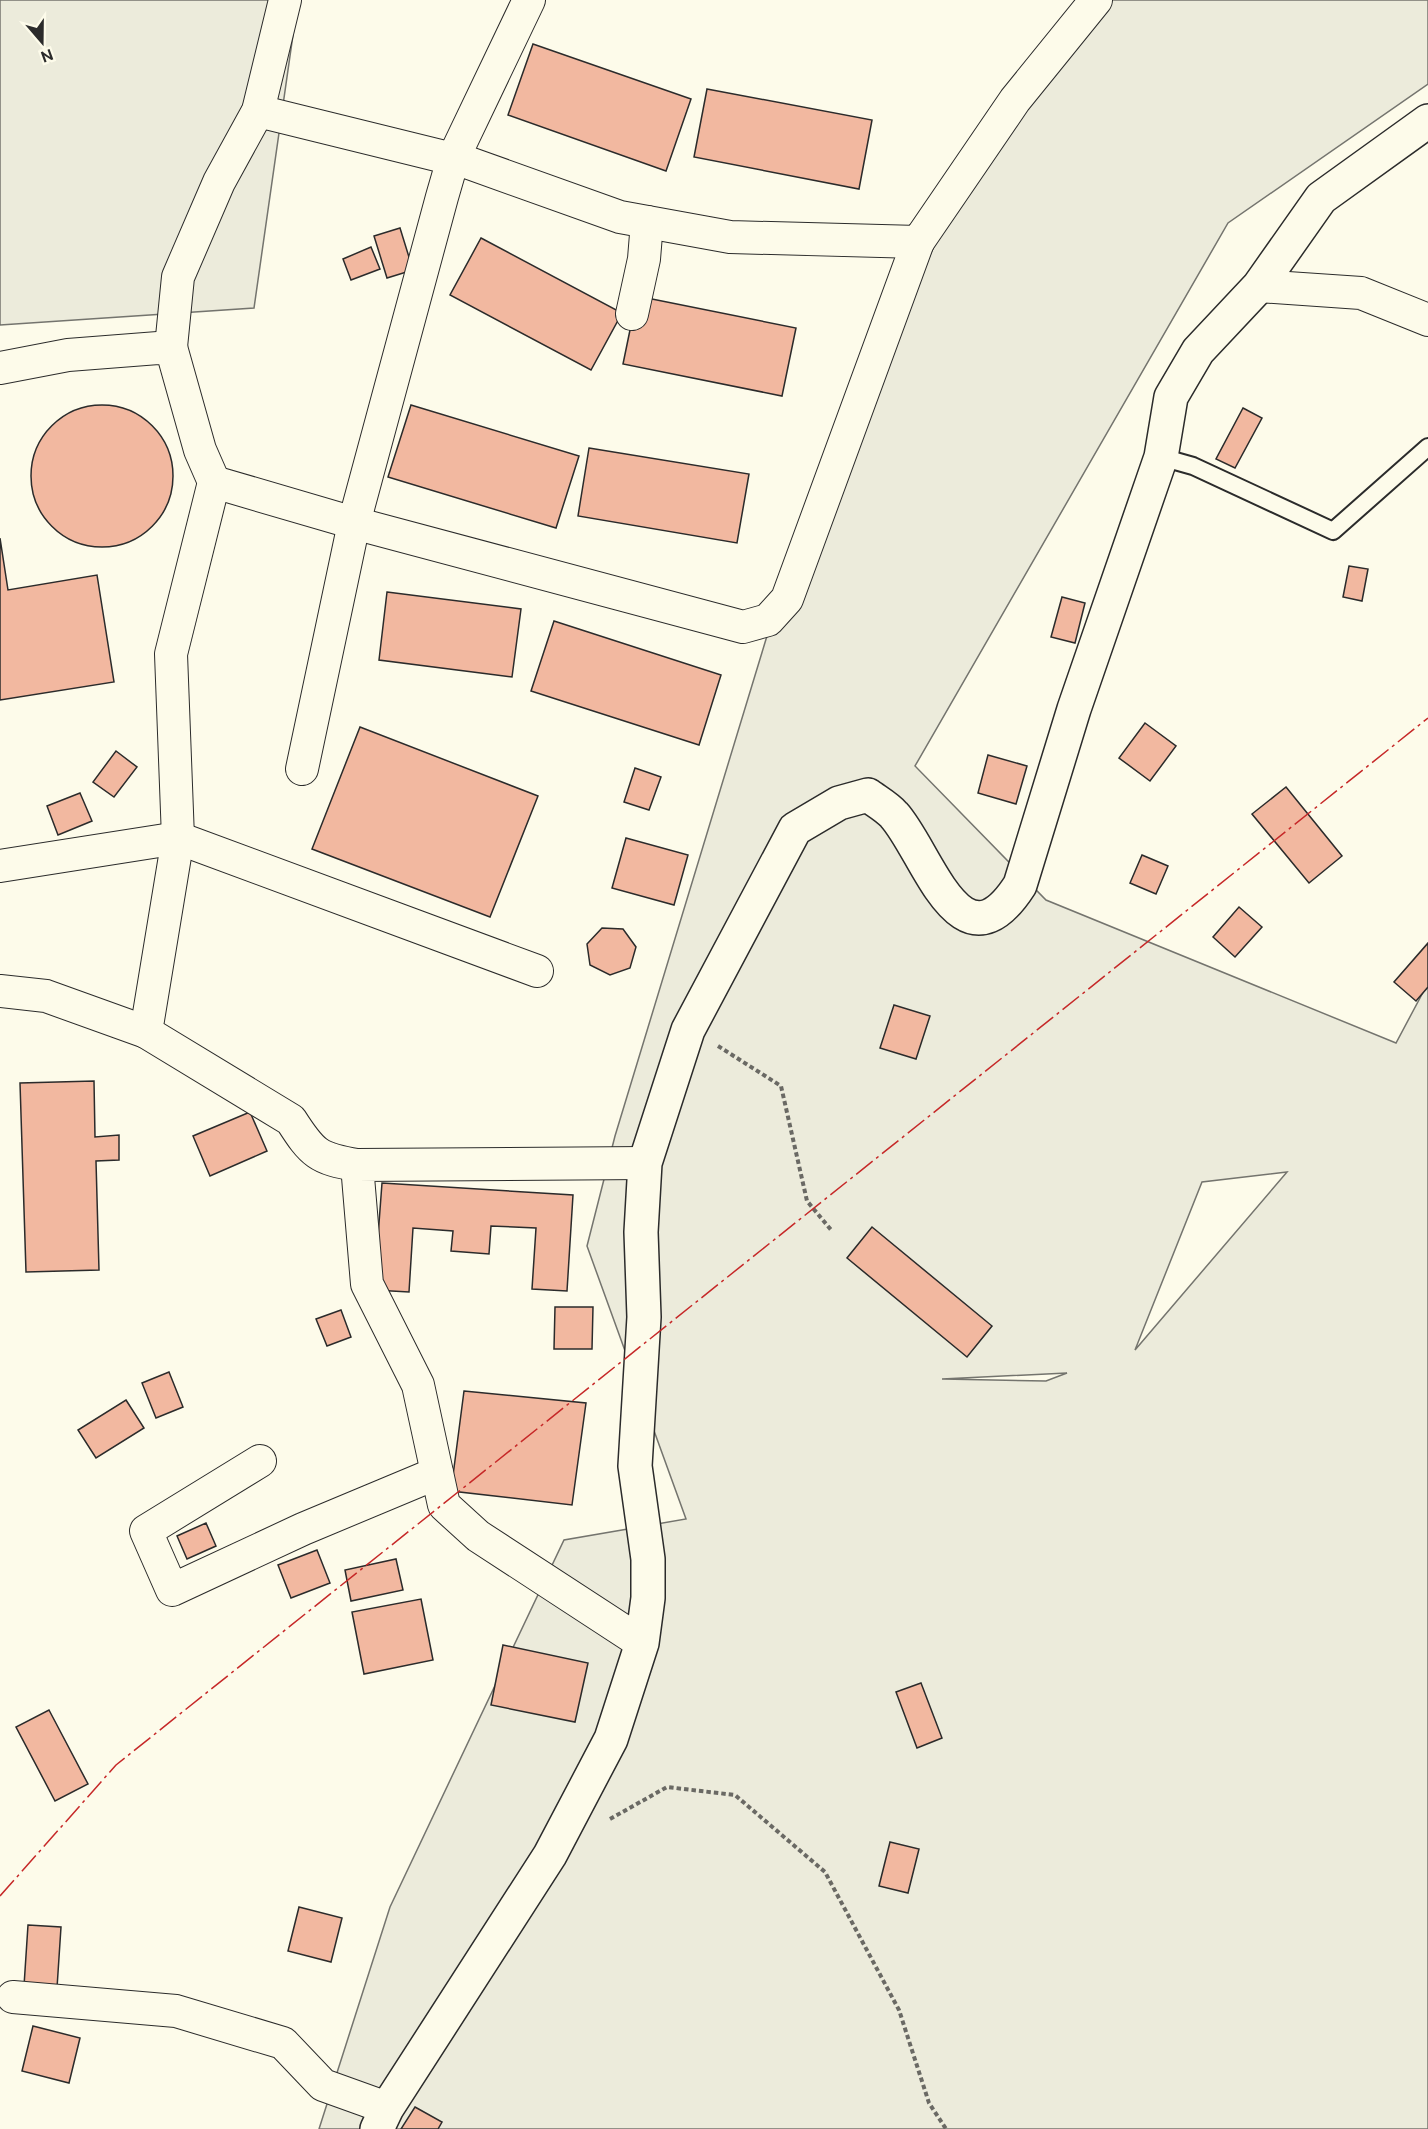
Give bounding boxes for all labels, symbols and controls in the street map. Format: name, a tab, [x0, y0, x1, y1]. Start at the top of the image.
north arrow	[12, 12, 72, 72]
text: N	[38, 46, 56, 67]

